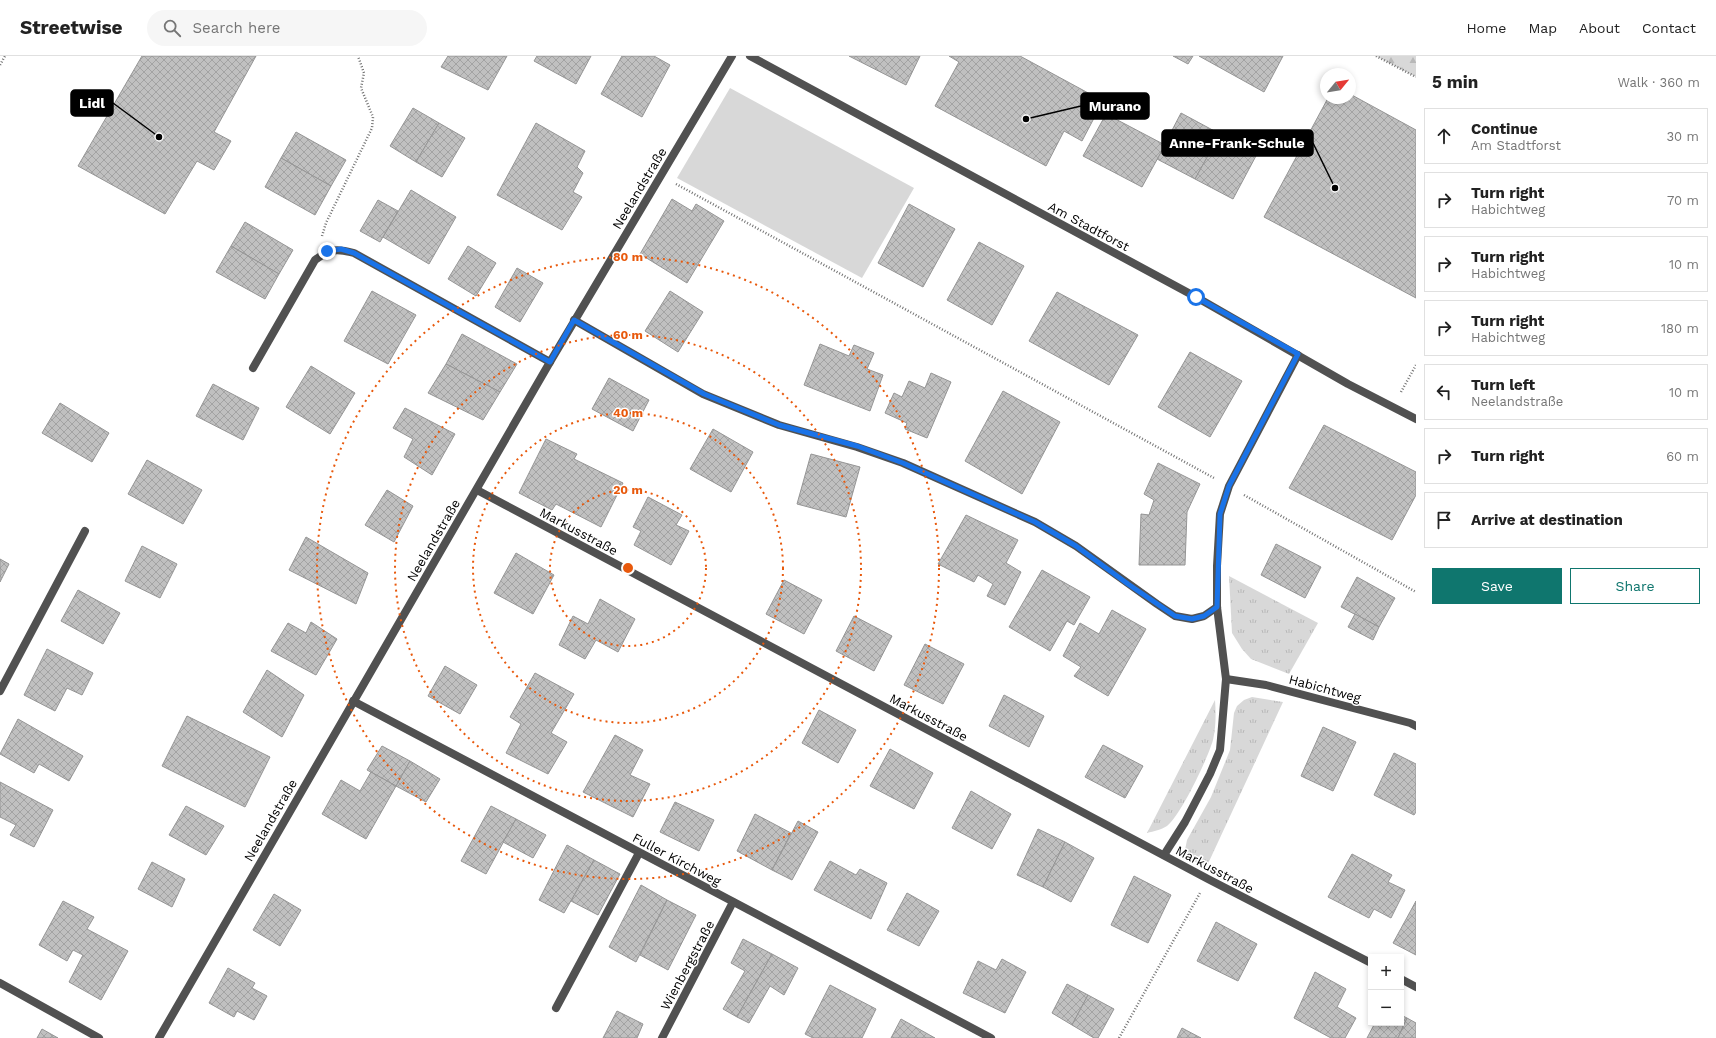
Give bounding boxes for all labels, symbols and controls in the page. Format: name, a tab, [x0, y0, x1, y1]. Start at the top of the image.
search box	[147, 10, 427, 46]
text: Streetwise	[20, 16, 123, 39]
icon: search	[161, 17, 183, 39]
text: Search here	[193, 19, 280, 37]
text: Home	[1466, 20, 1506, 36]
text: Map	[1528, 20, 1557, 36]
text: About	[1579, 20, 1620, 36]
text: Contact	[1642, 20, 1696, 36]
north arrow	[1320, 68, 1356, 104]
text: 5 min	[1432, 72, 1478, 92]
text: Walk · 360 m	[1617, 75, 1700, 90]
callout: Lidl	[71, 90, 113, 116]
callout: Murano	[1081, 93, 1149, 119]
text: Lidl	[79, 95, 105, 111]
text: Murano	[1089, 98, 1141, 114]
text: Continue	[1471, 120, 1538, 138]
icon: ahead	[1433, 125, 1455, 147]
text: 30 m	[1667, 129, 1699, 144]
callout: Anne-Frank-Schule	[1162, 130, 1313, 156]
text: Anne-Frank-Schule	[1169, 135, 1305, 151]
text: Am Stadtforst	[1471, 138, 1561, 153]
street label: Neelandstraße	[609, 145, 670, 232]
text: Turn right	[1471, 184, 1544, 202]
icon: right	[1433, 189, 1455, 211]
text: 70 m	[1667, 193, 1699, 208]
street label: Am Stadtforst	[1046, 199, 1132, 254]
text: Habichtweg	[1471, 202, 1545, 217]
route end	[318, 242, 336, 260]
text: Turn right	[1471, 248, 1544, 266]
text: 80 m	[613, 250, 643, 264]
icon: right	[1433, 253, 1455, 275]
text: 10 m	[1669, 257, 1699, 272]
text: Habichtweg	[1471, 266, 1545, 281]
route start	[1187, 288, 1205, 306]
text: Turn right	[1471, 312, 1544, 330]
icon: right	[1433, 317, 1455, 339]
text: 180 m	[1661, 321, 1699, 336]
text: 60 m	[613, 328, 643, 342]
text: Habichtweg	[1471, 330, 1545, 345]
text: Turn left	[1471, 376, 1535, 394]
icon: left	[1433, 381, 1455, 403]
text: 10 m	[1669, 385, 1699, 400]
text: Neelandstraße	[1471, 394, 1563, 409]
text: 40 m	[613, 406, 643, 420]
icon: right	[1433, 445, 1455, 467]
text: Turn right	[1471, 447, 1544, 465]
text: 60 m	[1666, 449, 1699, 464]
text: 20 m	[613, 483, 643, 497]
street label: Neelandstraße	[404, 497, 463, 584]
street label: Markusstraße	[537, 505, 620, 558]
icon: arrive	[1433, 509, 1455, 531]
text: Arrive at destination	[1471, 511, 1623, 529]
centre of rings	[621, 561, 635, 575]
button: Save	[1432, 568, 1562, 604]
button: Share	[1570, 568, 1700, 604]
street label: Habichtweg	[1287, 672, 1363, 705]
street label: Markusstraße	[887, 691, 970, 744]
street label: Neelandstraße	[241, 777, 300, 864]
street label: Fuller Kirchweg	[630, 830, 723, 889]
street label: Markusstraße	[1173, 843, 1256, 896]
street label: Wienbergstraße	[657, 918, 717, 1013]
map controls	[1368, 954, 1404, 1026]
button: +	[1368, 954, 1404, 990]
button: −	[1368, 990, 1404, 1026]

